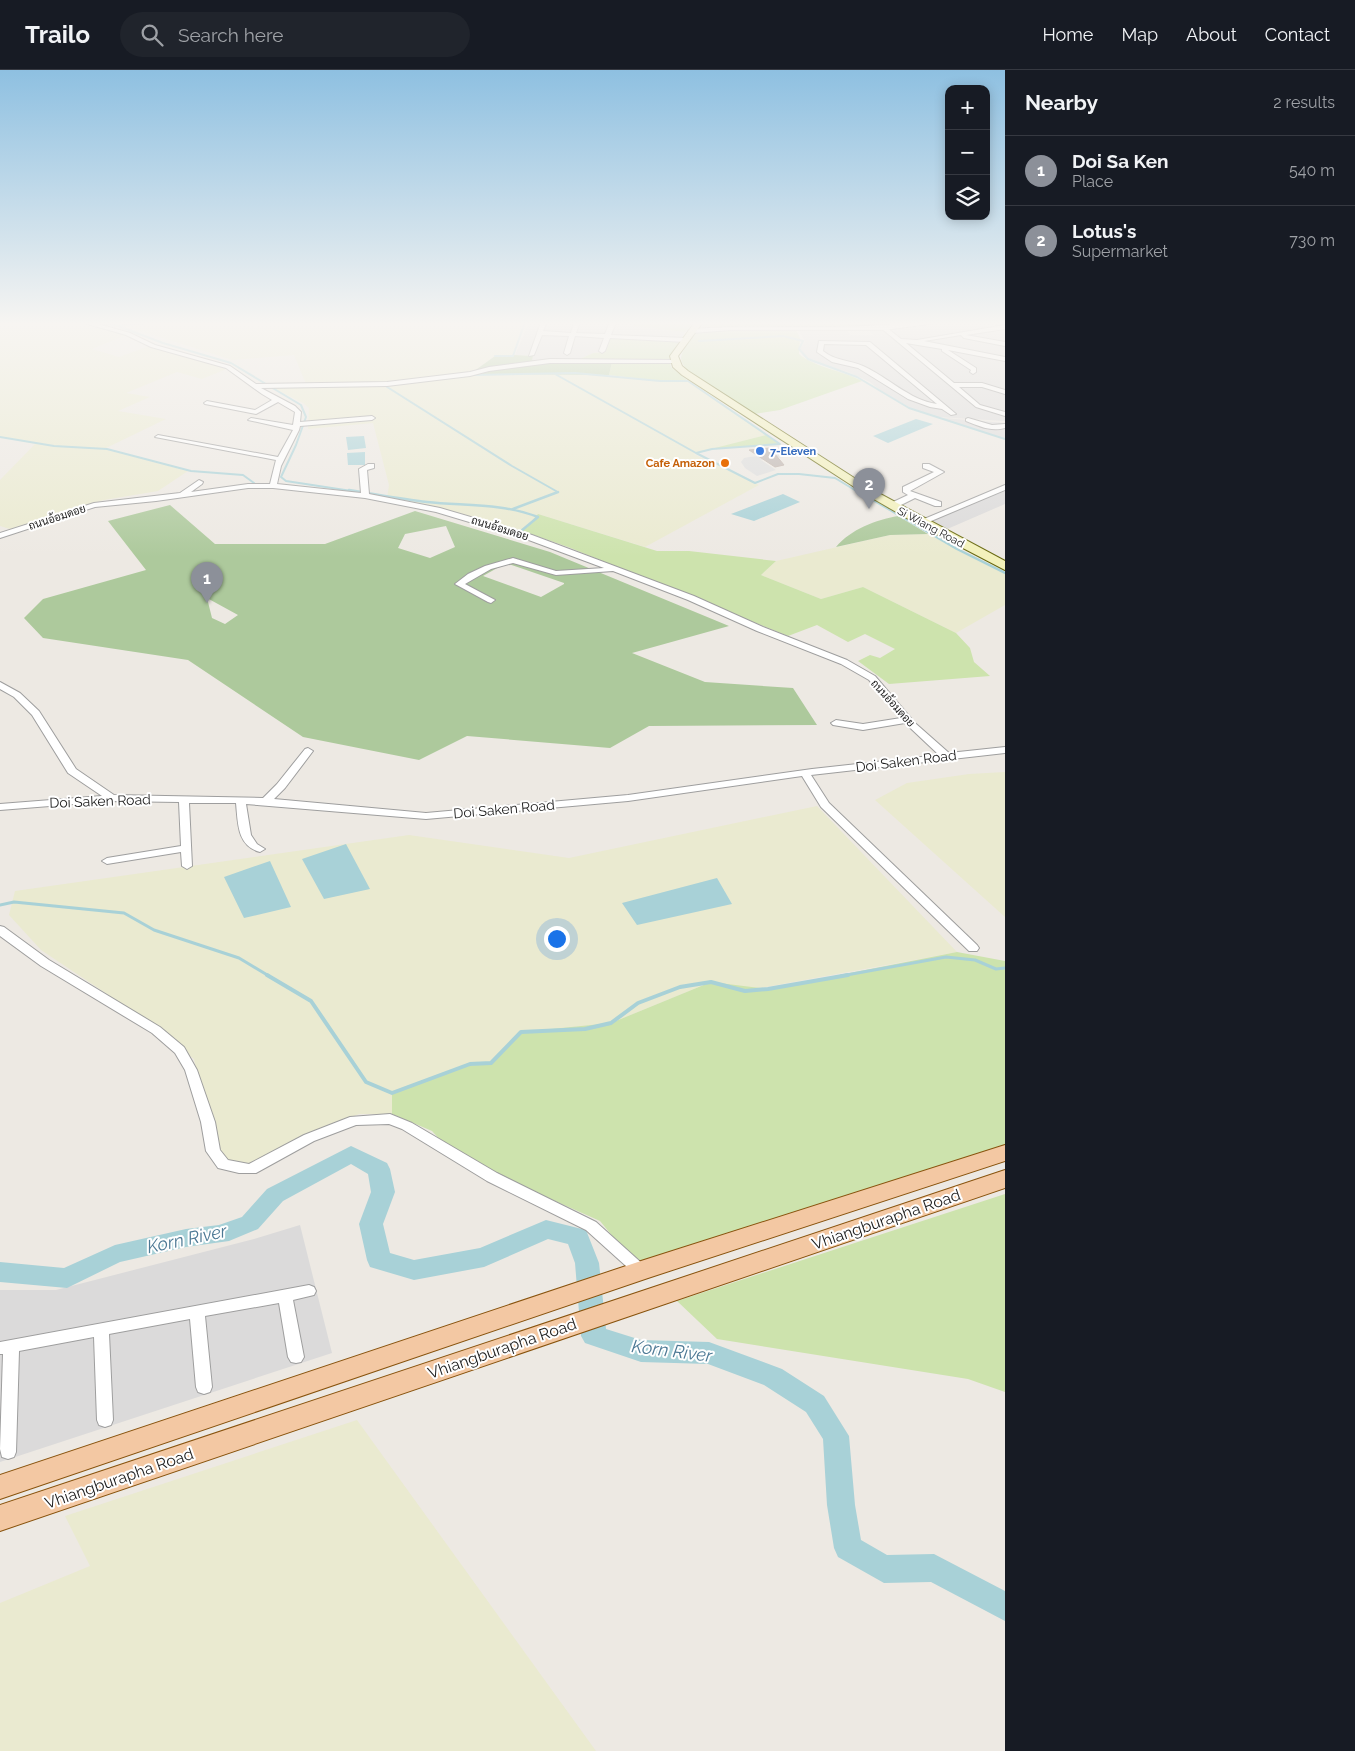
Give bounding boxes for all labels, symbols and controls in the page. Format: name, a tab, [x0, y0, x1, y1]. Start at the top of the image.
search box	[120, 12, 470, 57]
text: Trailo	[25, 20, 90, 49]
icon: search	[138, 21, 166, 49]
text: Search here	[178, 24, 283, 46]
text: Home	[1042, 24, 1093, 45]
text: Map	[1121, 24, 1158, 45]
text: About	[1186, 24, 1237, 45]
text: Contact	[1265, 24, 1330, 45]
map controls	[945, 85, 990, 220]
button: +	[945, 85, 990, 130]
text: Nearby	[1025, 90, 1098, 115]
text: 2 results	[1273, 93, 1335, 112]
button: −	[945, 130, 990, 175]
text: Doi Sa Ken	[1072, 150, 1169, 172]
text: 1	[1037, 161, 1045, 180]
text: 540 m	[1289, 161, 1335, 180]
text: Place	[1072, 172, 1113, 191]
button: layers	[945, 175, 990, 220]
text: Lotus's	[1072, 220, 1136, 242]
text: 2	[1036, 231, 1046, 250]
text: 730 m	[1289, 231, 1335, 250]
text: Supermarket	[1072, 242, 1168, 261]
marker: 7-Eleven	[754, 445, 766, 457]
place label: 7-Eleven	[770, 445, 816, 458]
place label: Cafe Amazon	[646, 457, 715, 470]
marker: Cafe Amazon	[719, 457, 731, 469]
pin: 2	[853, 468, 885, 509]
street label: ถนนอ้อมดอย	[27, 501, 87, 533]
street label: Si Wiang Road	[895, 504, 967, 551]
street label: ถนนอ้อมดอย	[470, 513, 530, 543]
pin: 1	[191, 562, 223, 603]
street label: ถนนอ้อมดอย	[868, 676, 918, 730]
street label: Doi Saken Road	[855, 747, 957, 775]
street label: Doi Saken Road	[49, 791, 151, 811]
street label: Doi Saken Road	[453, 797, 555, 821]
your location	[544, 926, 570, 952]
street label: Vhiangburapha Road	[809, 1185, 963, 1254]
water label: Korn River	[145, 1220, 230, 1257]
street label: Vhiangburapha Road	[425, 1314, 579, 1383]
water label: Korn River	[631, 1335, 714, 1366]
street label: Vhiangburapha Road	[42, 1444, 196, 1513]

